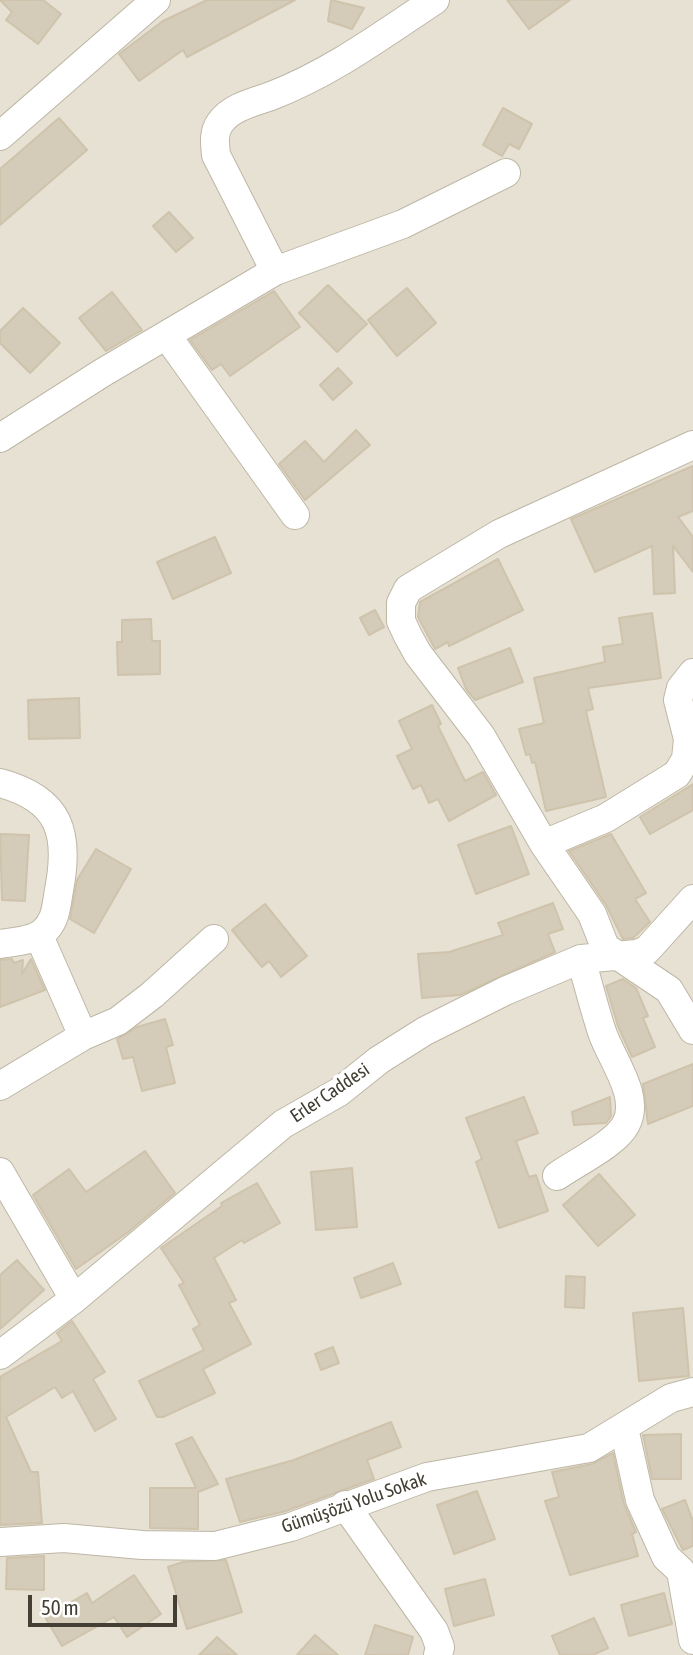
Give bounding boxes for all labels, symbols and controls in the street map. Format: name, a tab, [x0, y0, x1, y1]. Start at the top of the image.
street label: Erler Caddesi	[286, 1058, 374, 1128]
street label: Gümüşözü Yolu Sokak	[279, 1468, 429, 1538]
scale bar	[32, 1582, 180, 1626]
text: 50 m	[41, 1595, 79, 1619]

